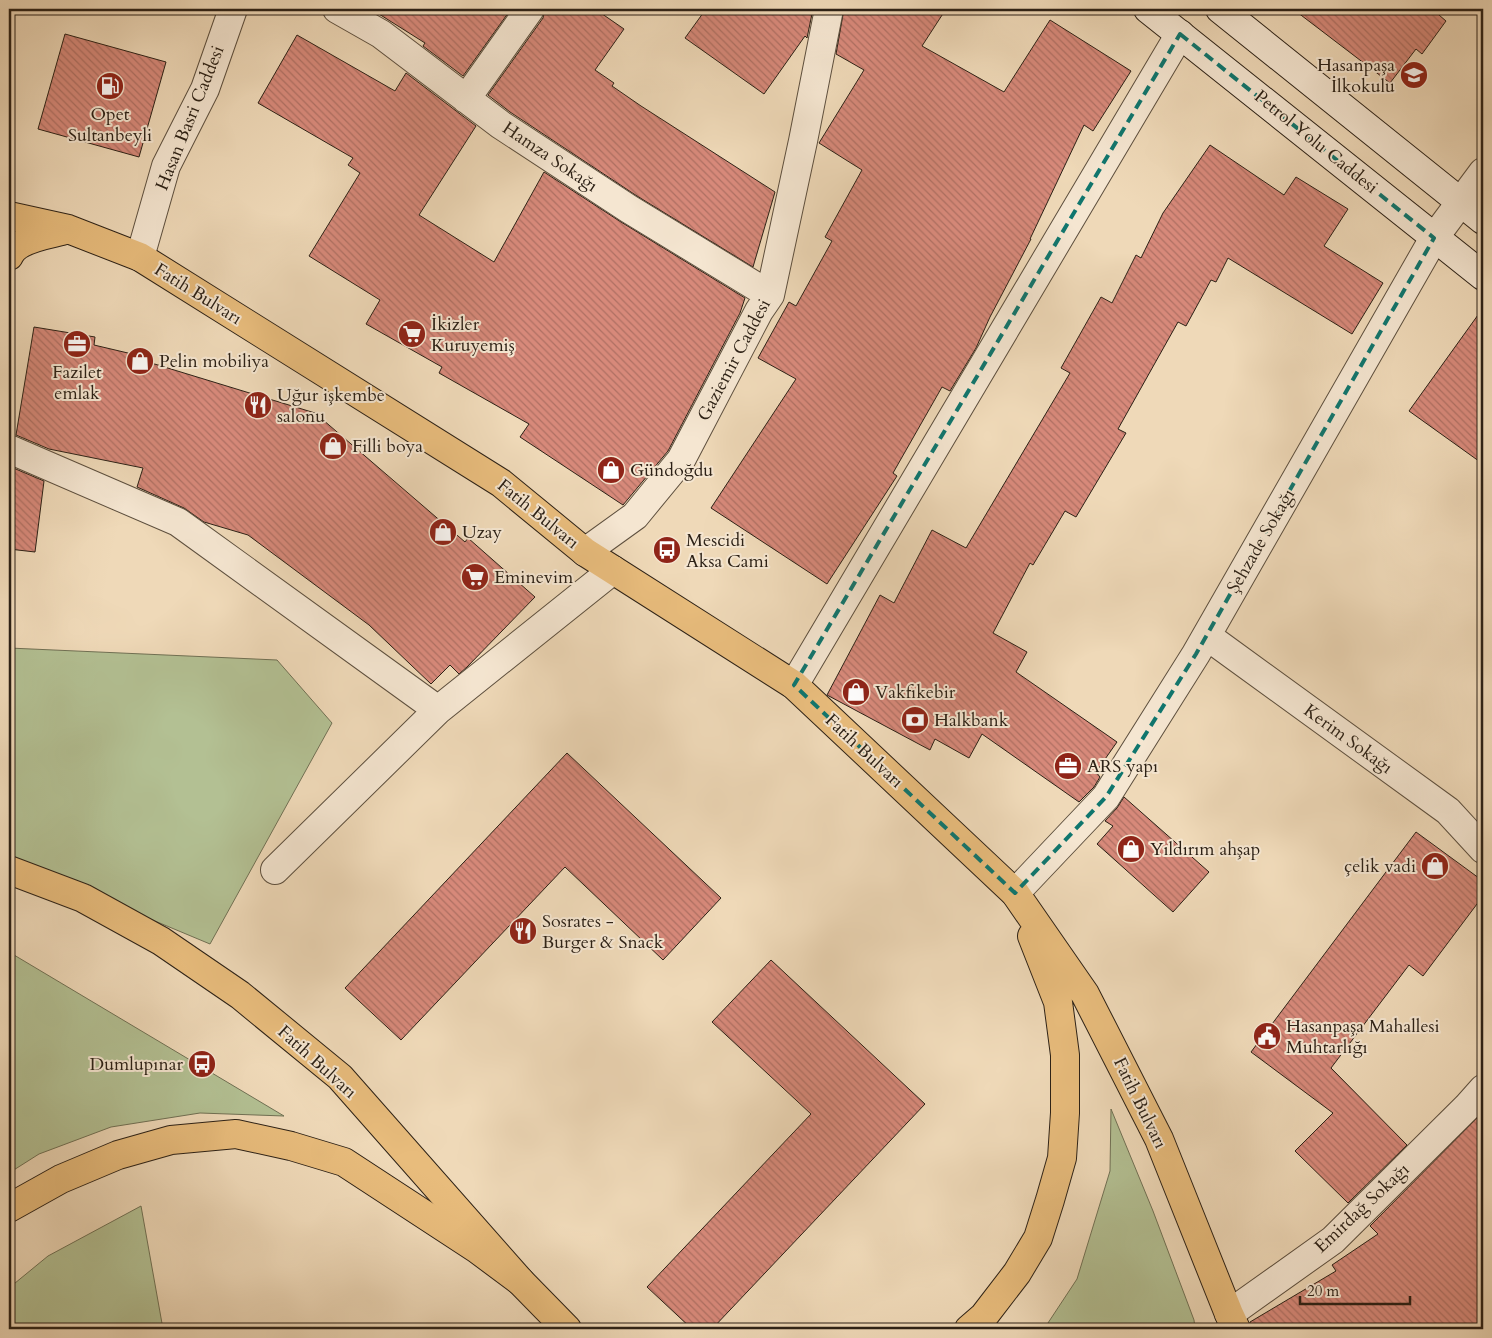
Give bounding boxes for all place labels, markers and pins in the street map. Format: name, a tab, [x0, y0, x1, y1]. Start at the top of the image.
place label: Hasanpaşa İlkokulu	[1317, 53, 1395, 99]
school or university icon: Hasanpaşa İlkokulu	[1399, 60, 1429, 90]
fuel station icon: Opet Sultanbeyli	[95, 71, 125, 101]
place label: Opet Sultanbeyli	[68, 102, 152, 148]
place label: İkizler Kuruyemiş	[431, 312, 515, 358]
supermarket icon: İkizler Kuruyemiş	[397, 319, 427, 349]
office icon: Fazilet emlak	[62, 329, 92, 359]
shop icon: Pelin mobiliya	[125, 346, 155, 376]
place label: Pelin mobiliya	[159, 349, 269, 374]
place label: Fazilet emlak	[52, 360, 102, 406]
place label: Uğur işkembe salonu	[277, 383, 385, 429]
restaurant icon: Uğur işkembe salonu	[243, 390, 273, 420]
shop icon: Filli boya	[318, 431, 348, 461]
place label: Filli boya	[352, 434, 423, 459]
shop icon: Gündoğdu	[596, 455, 626, 485]
place label: Gündoğdu	[630, 458, 713, 483]
shop icon: Uzay	[428, 517, 458, 547]
place label: Uzay	[462, 520, 503, 545]
place label: Mescidi Aksa Cami	[686, 528, 769, 574]
bus stop icon: Mescidi Aksa Cami	[652, 535, 682, 565]
supermarket icon: Eminevim	[460, 562, 490, 592]
place label: Eminevim	[494, 565, 574, 590]
shop icon: Vakfıkebir	[841, 677, 871, 707]
place label: Vakfıkebir	[875, 680, 956, 705]
bank icon: Halkbank	[900, 705, 930, 735]
place label: Halkbank	[934, 708, 1009, 733]
office icon: ARS yapı	[1053, 751, 1083, 781]
place label: ARS yapı	[1087, 754, 1158, 779]
shop icon: Yıldırım ahşap	[1116, 834, 1146, 864]
place label: Yıldırım ahşap	[1150, 837, 1260, 862]
shop icon: çelik vadi	[1420, 851, 1450, 881]
place label: çelik vadi	[1344, 854, 1416, 879]
place label: Sosrates - Burger & Snack	[542, 909, 664, 955]
restaurant icon: Sosrates - Burger & Snack	[508, 916, 538, 946]
place label: Hasanpaşa Mahallesi Muhtarlığı	[1286, 1014, 1440, 1060]
public building icon: Hasanpaşa Mahallesi Muhtarlığı	[1252, 1021, 1282, 1051]
bus stop icon: Dumlupınar	[187, 1049, 217, 1079]
place label: Dumlupınar	[90, 1052, 183, 1077]

